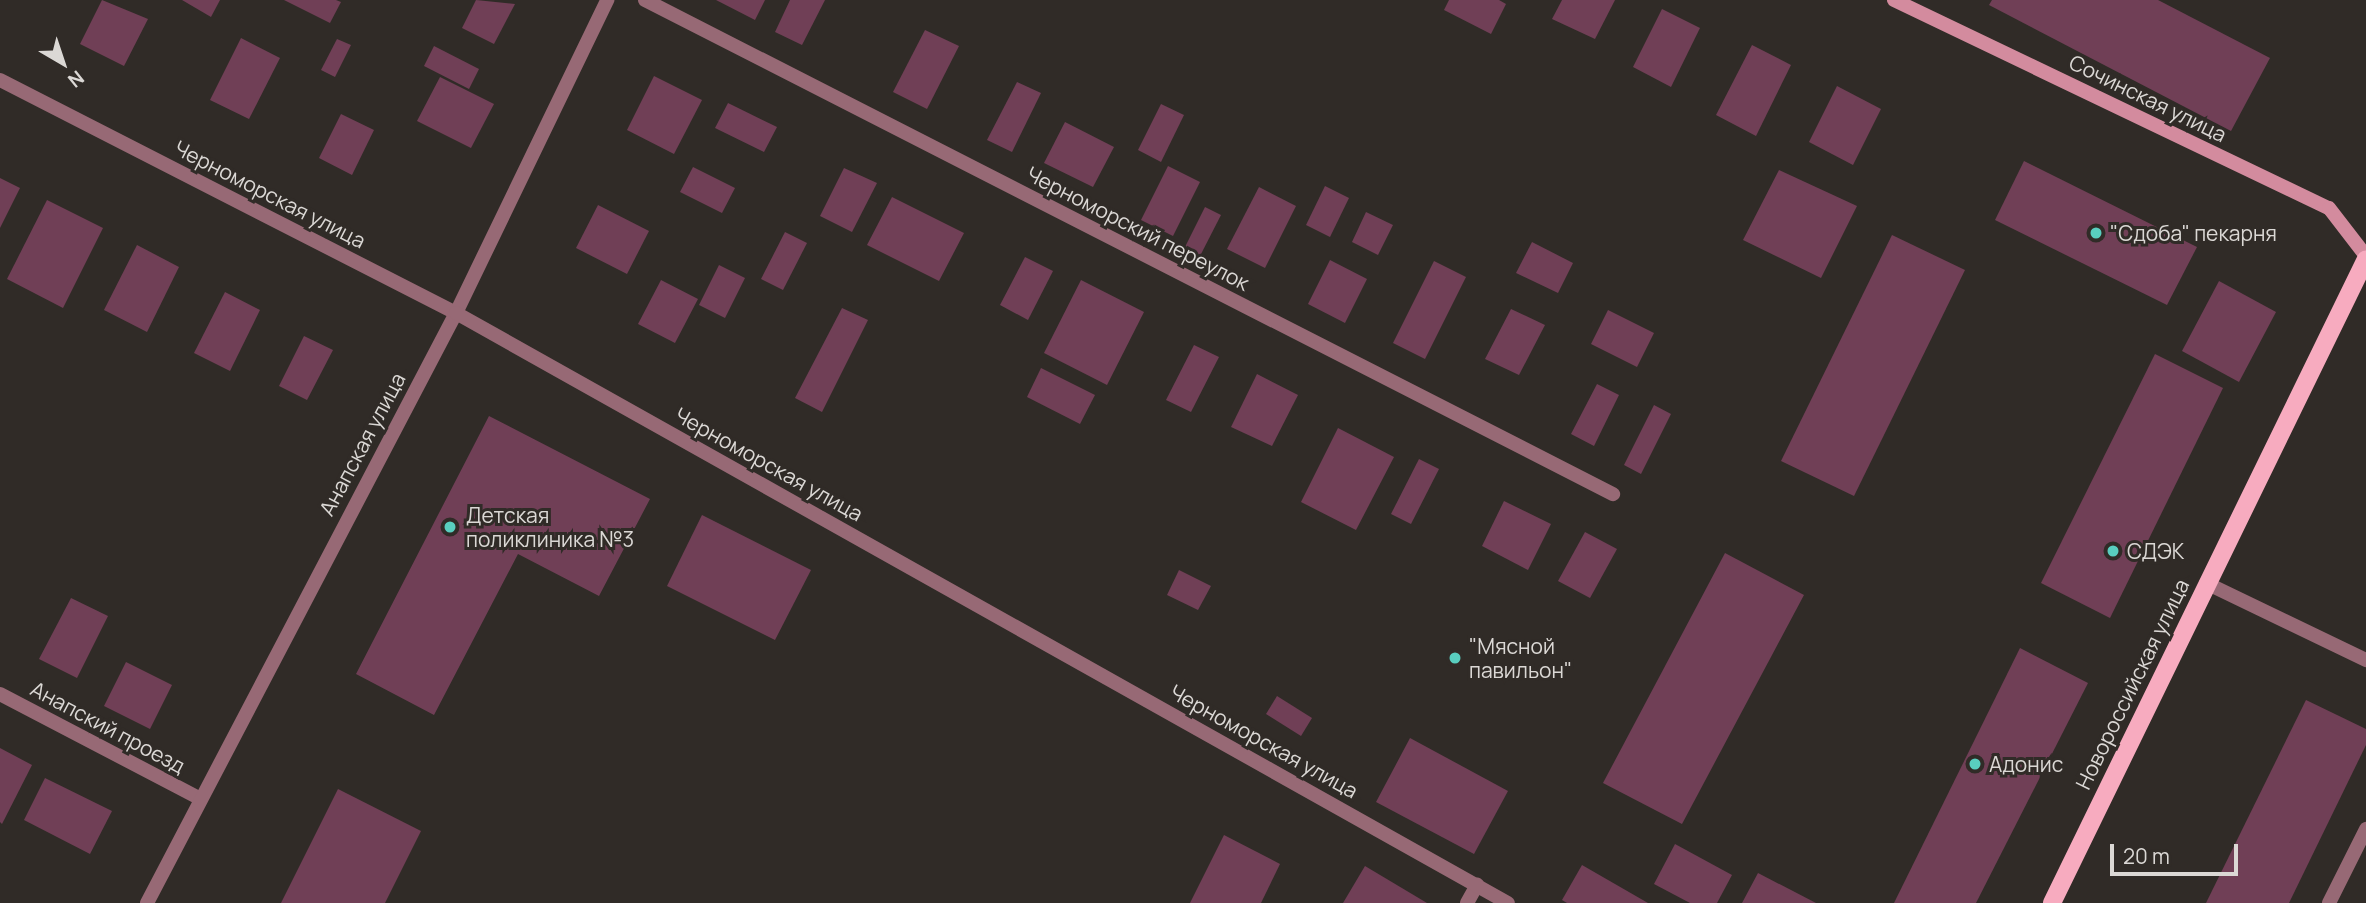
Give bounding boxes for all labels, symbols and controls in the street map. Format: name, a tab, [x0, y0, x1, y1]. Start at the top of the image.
north arrow	[28, 28, 98, 98]
street label: Сочинская улица	[2065, 49, 2231, 147]
text: N	[63, 65, 90, 94]
street label: Черноморская улица	[170, 135, 370, 253]
street label: Черноморский переулок	[1022, 161, 1254, 295]
place label: "Сдоба" пекарня	[2110, 220, 2277, 246]
marker: "Сдоба" пекарня	[2088, 225, 2104, 241]
street label: Анапская улица	[314, 368, 410, 520]
street label: Черноморская улица	[670, 402, 868, 526]
place label: Детская поликлиника №3	[466, 502, 634, 552]
marker: Детская поликлиника №3	[440, 517, 460, 537]
place label: СДЭК	[2127, 538, 2184, 564]
marker: СДЭК	[2105, 543, 2121, 559]
street label: Новороссийская улица	[2070, 575, 2194, 793]
place label: "Мясной павильон"	[1469, 633, 1572, 683]
marker: "Мясной павильон"	[1447, 650, 1463, 666]
street label: Анапский проезд	[26, 676, 190, 778]
street label: Черноморская улица	[1165, 679, 1363, 803]
place label: Адонис	[1989, 751, 2063, 777]
marker: Адонис	[1967, 756, 1983, 772]
scale bar	[2114, 830, 2242, 874]
text: 20 m	[2123, 842, 2170, 870]

